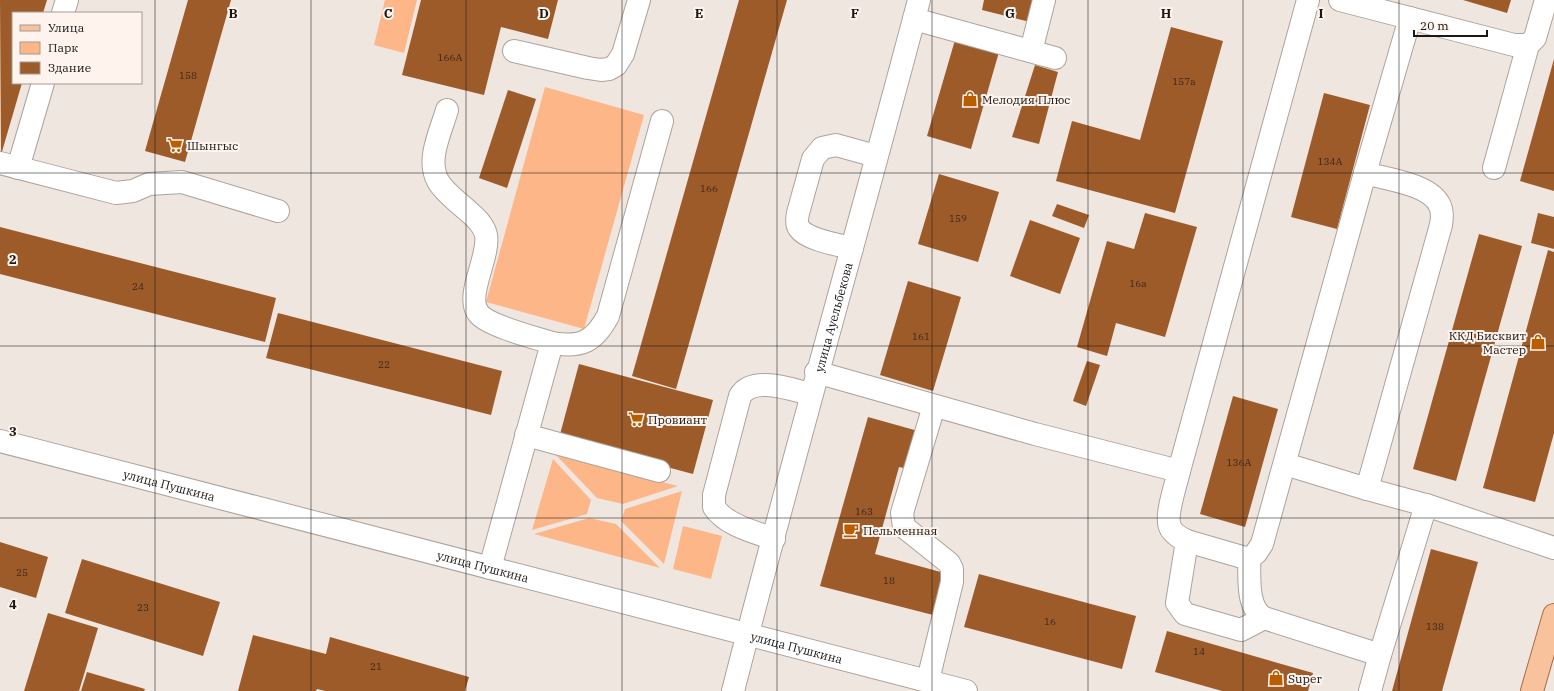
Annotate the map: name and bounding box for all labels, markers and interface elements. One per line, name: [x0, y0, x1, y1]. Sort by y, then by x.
text: B: [228, 5, 238, 22]
text: C: [384, 5, 393, 22]
text: D: [539, 5, 549, 22]
text: E: [695, 5, 703, 22]
text: F: [851, 5, 859, 22]
text: G: [1005, 5, 1015, 22]
text: H: [1161, 5, 1172, 22]
text: I: [1319, 5, 1324, 22]
legend: [12, 12, 142, 84]
scale bar: [1414, 12, 1487, 38]
text: 20 m: [1420, 18, 1449, 33]
text: Улица: [48, 20, 85, 35]
text: Парк: [48, 40, 78, 55]
house number: 166А: [438, 51, 463, 64]
text: Здание: [48, 60, 91, 75]
house number: 158: [179, 69, 197, 82]
house number: 157а: [1172, 75, 1196, 88]
shop icon: Мелодия Плюс: [961, 90, 979, 108]
place label: Мелодия Плюс: [982, 92, 1071, 107]
supermarket icon: Шынгыс: [166, 136, 184, 154]
place label: Шынгыс: [187, 138, 238, 153]
house number: 134A: [1318, 155, 1343, 168]
house number: 166: [700, 182, 718, 195]
house number: 159: [949, 212, 967, 225]
text: 2: [9, 251, 17, 268]
street label: улица Ауельбекова: [811, 260, 855, 374]
house number: 16а: [1129, 277, 1147, 290]
house number: 24: [132, 280, 144, 293]
place label: ККД Бисквит Мастер: [1449, 328, 1526, 357]
house number: 161: [912, 330, 930, 343]
shop icon: ККД Бисквит Мастер: [1529, 333, 1547, 351]
house number: 22: [378, 358, 390, 371]
supermarket icon: Провиант: [627, 410, 645, 428]
place label: Провиант: [648, 412, 707, 427]
text: 3: [9, 423, 17, 440]
house number: 136A: [1227, 456, 1252, 469]
street label: улица Пушкина: [122, 466, 217, 504]
house number: 163: [855, 505, 873, 518]
cafe icon: Пельменная: [842, 521, 860, 539]
place label: Пельменная: [863, 523, 938, 538]
street label: улица Пушкина: [436, 547, 531, 585]
house number: 25: [16, 566, 28, 579]
house number: 18: [883, 574, 895, 587]
text: 4: [9, 596, 17, 613]
house number: 23: [137, 601, 149, 614]
house number: 16: [1044, 615, 1056, 628]
house number: 138: [1426, 620, 1444, 633]
street label: улица Пушкина: [749, 628, 845, 666]
house number: 14: [1193, 645, 1205, 658]
house number: 21: [370, 660, 382, 673]
shop icon: Super: [1267, 669, 1285, 687]
place label: Super: [1288, 671, 1322, 686]

